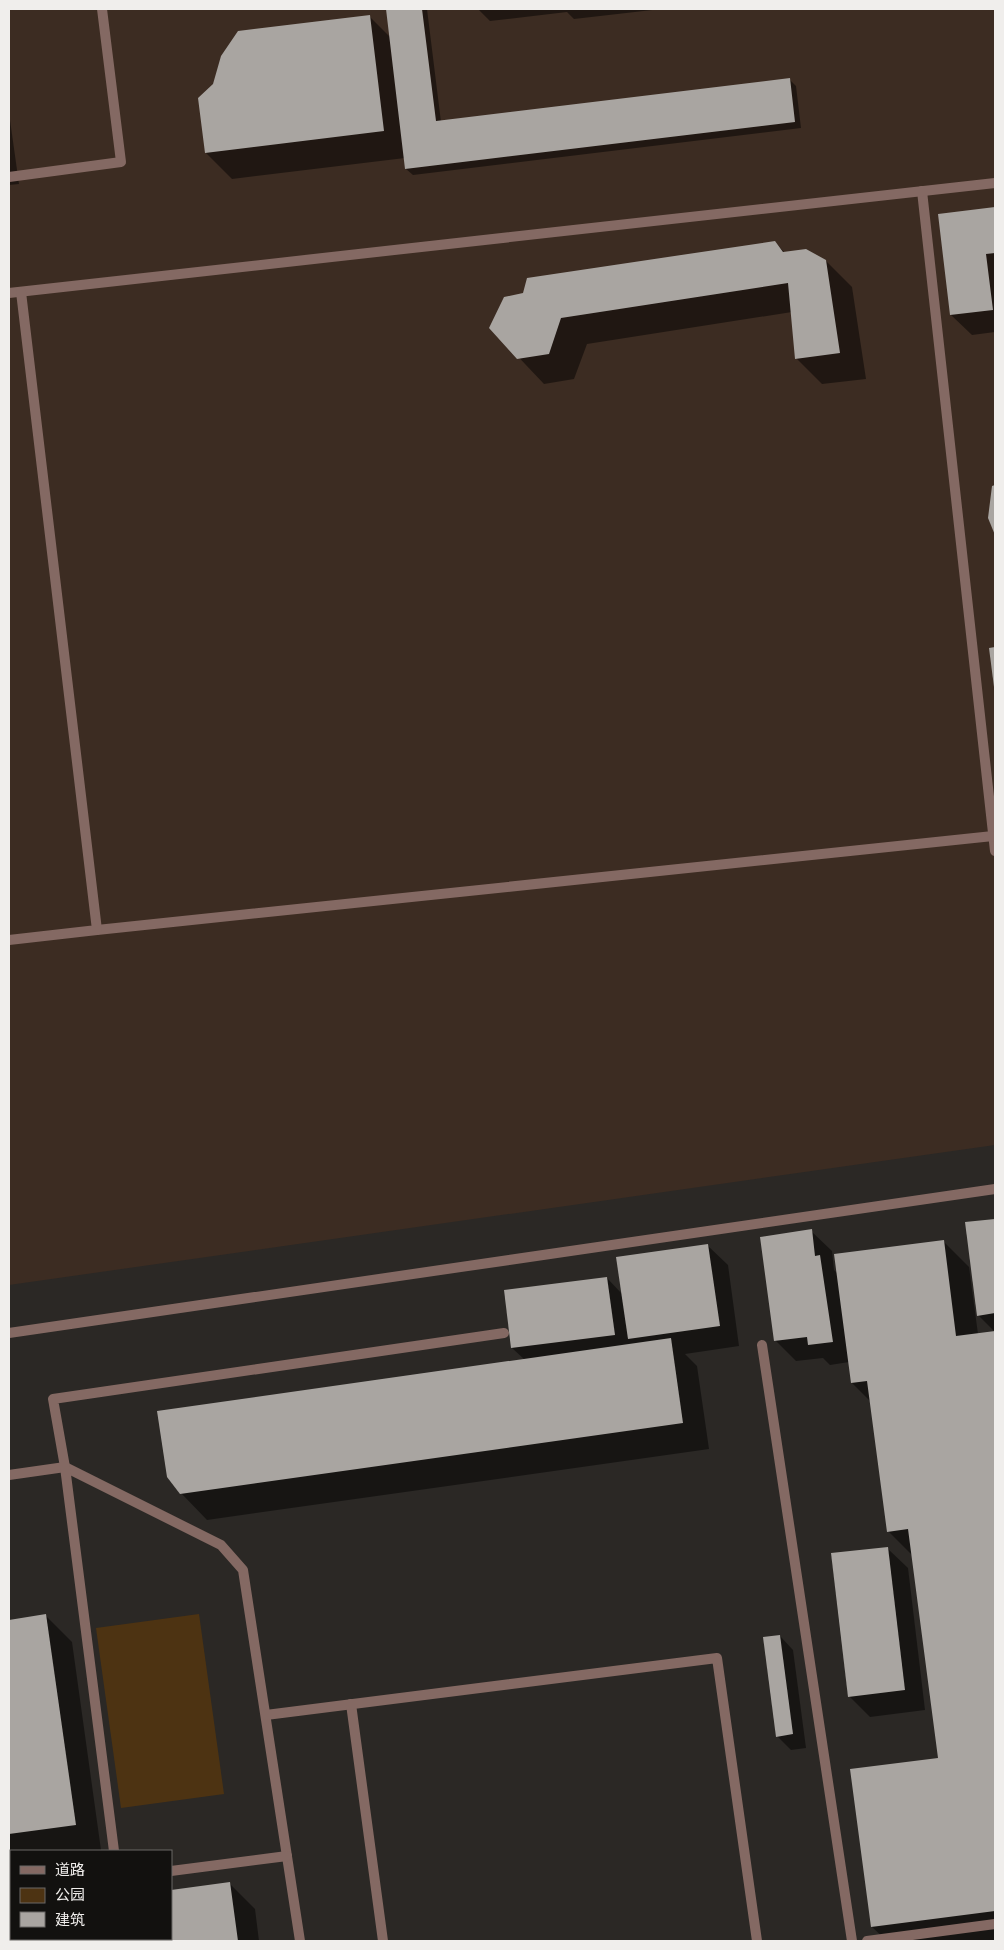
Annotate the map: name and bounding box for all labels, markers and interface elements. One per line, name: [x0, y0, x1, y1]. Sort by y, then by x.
legend: [10, 1850, 172, 1940]
text: 道路: [55, 1859, 85, 1881]
text: 公园: [55, 1884, 85, 1906]
text: 建筑: [55, 1909, 85, 1931]

